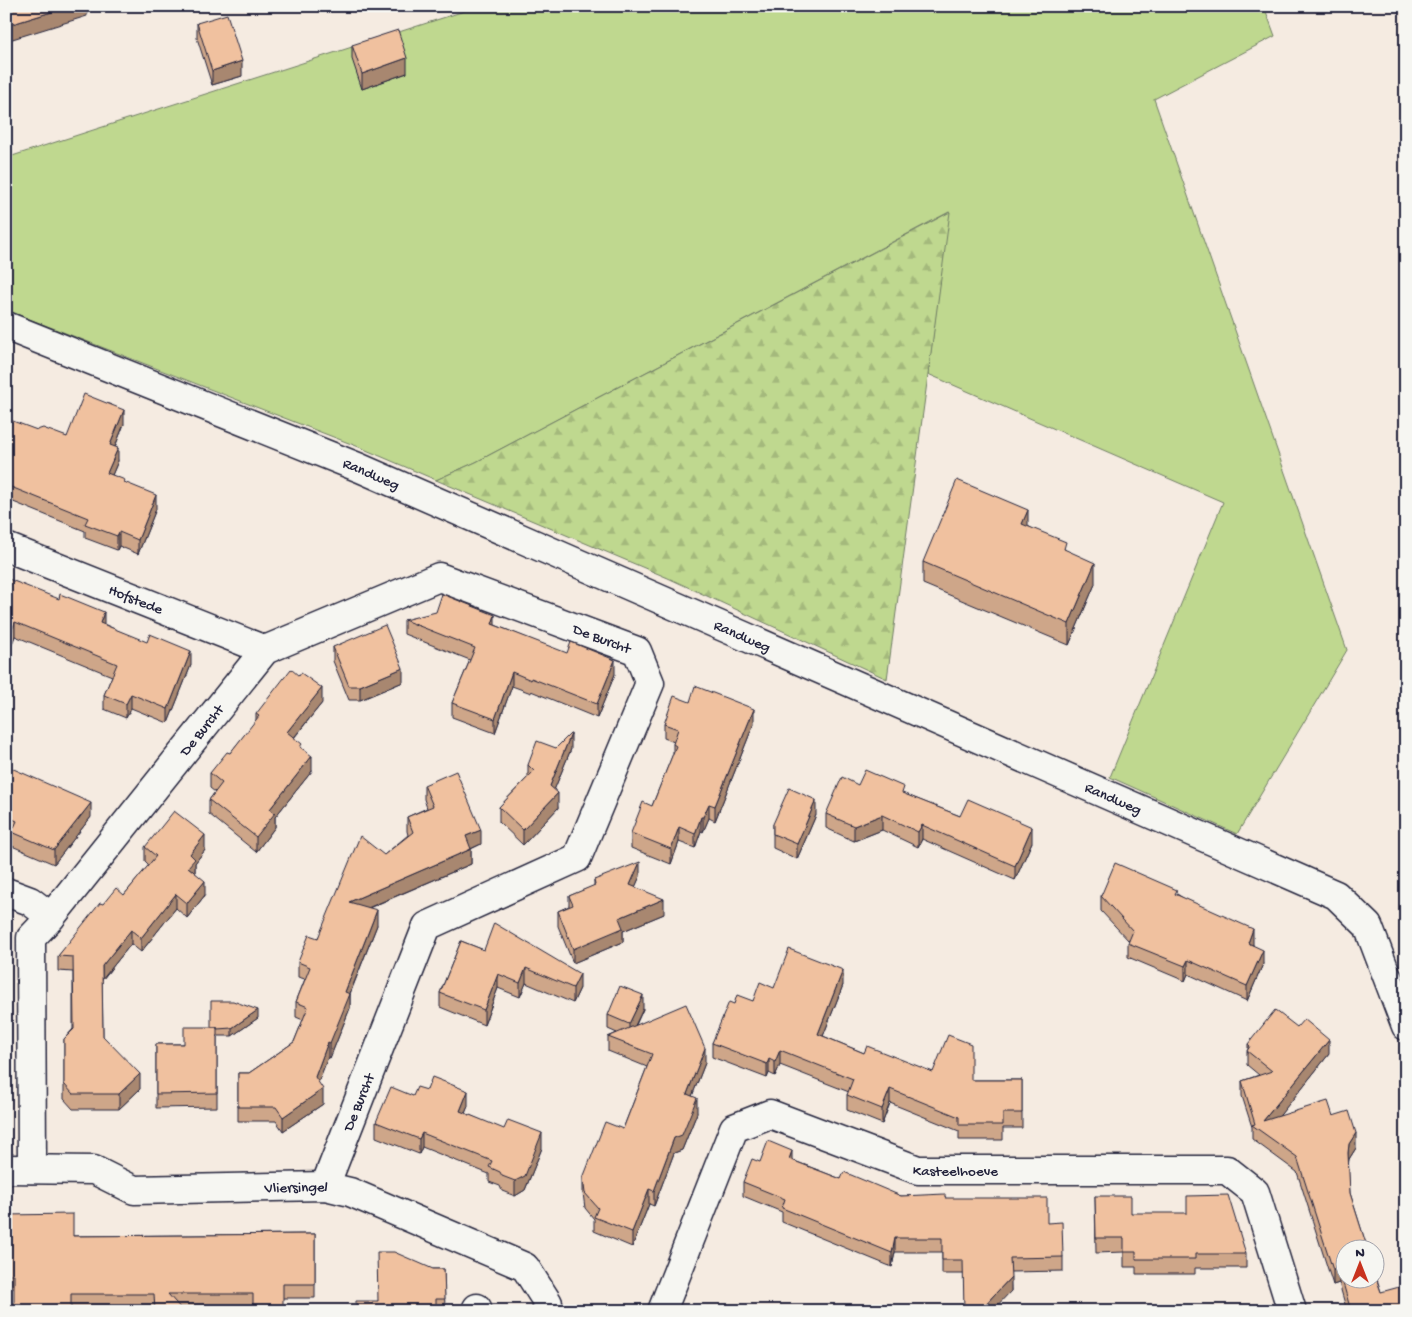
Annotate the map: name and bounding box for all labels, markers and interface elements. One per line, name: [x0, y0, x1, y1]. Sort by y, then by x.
street label: Randweg: [340, 455, 402, 495]
street label: Hofstede: [106, 582, 165, 620]
street label: Randweg: [711, 617, 773, 657]
street label: De Burcht: [569, 620, 635, 659]
street label: De Burcht: [176, 700, 230, 761]
street label: Randweg: [1082, 779, 1144, 820]
street label: De Burcht: [340, 1070, 380, 1135]
street label: Kasteelhoeve: [909, 1162, 998, 1182]
street label: Vliersingel: [263, 1179, 330, 1198]
north arrow: [1334, 1240, 1384, 1290]
text: N: [1355, 1245, 1365, 1262]

